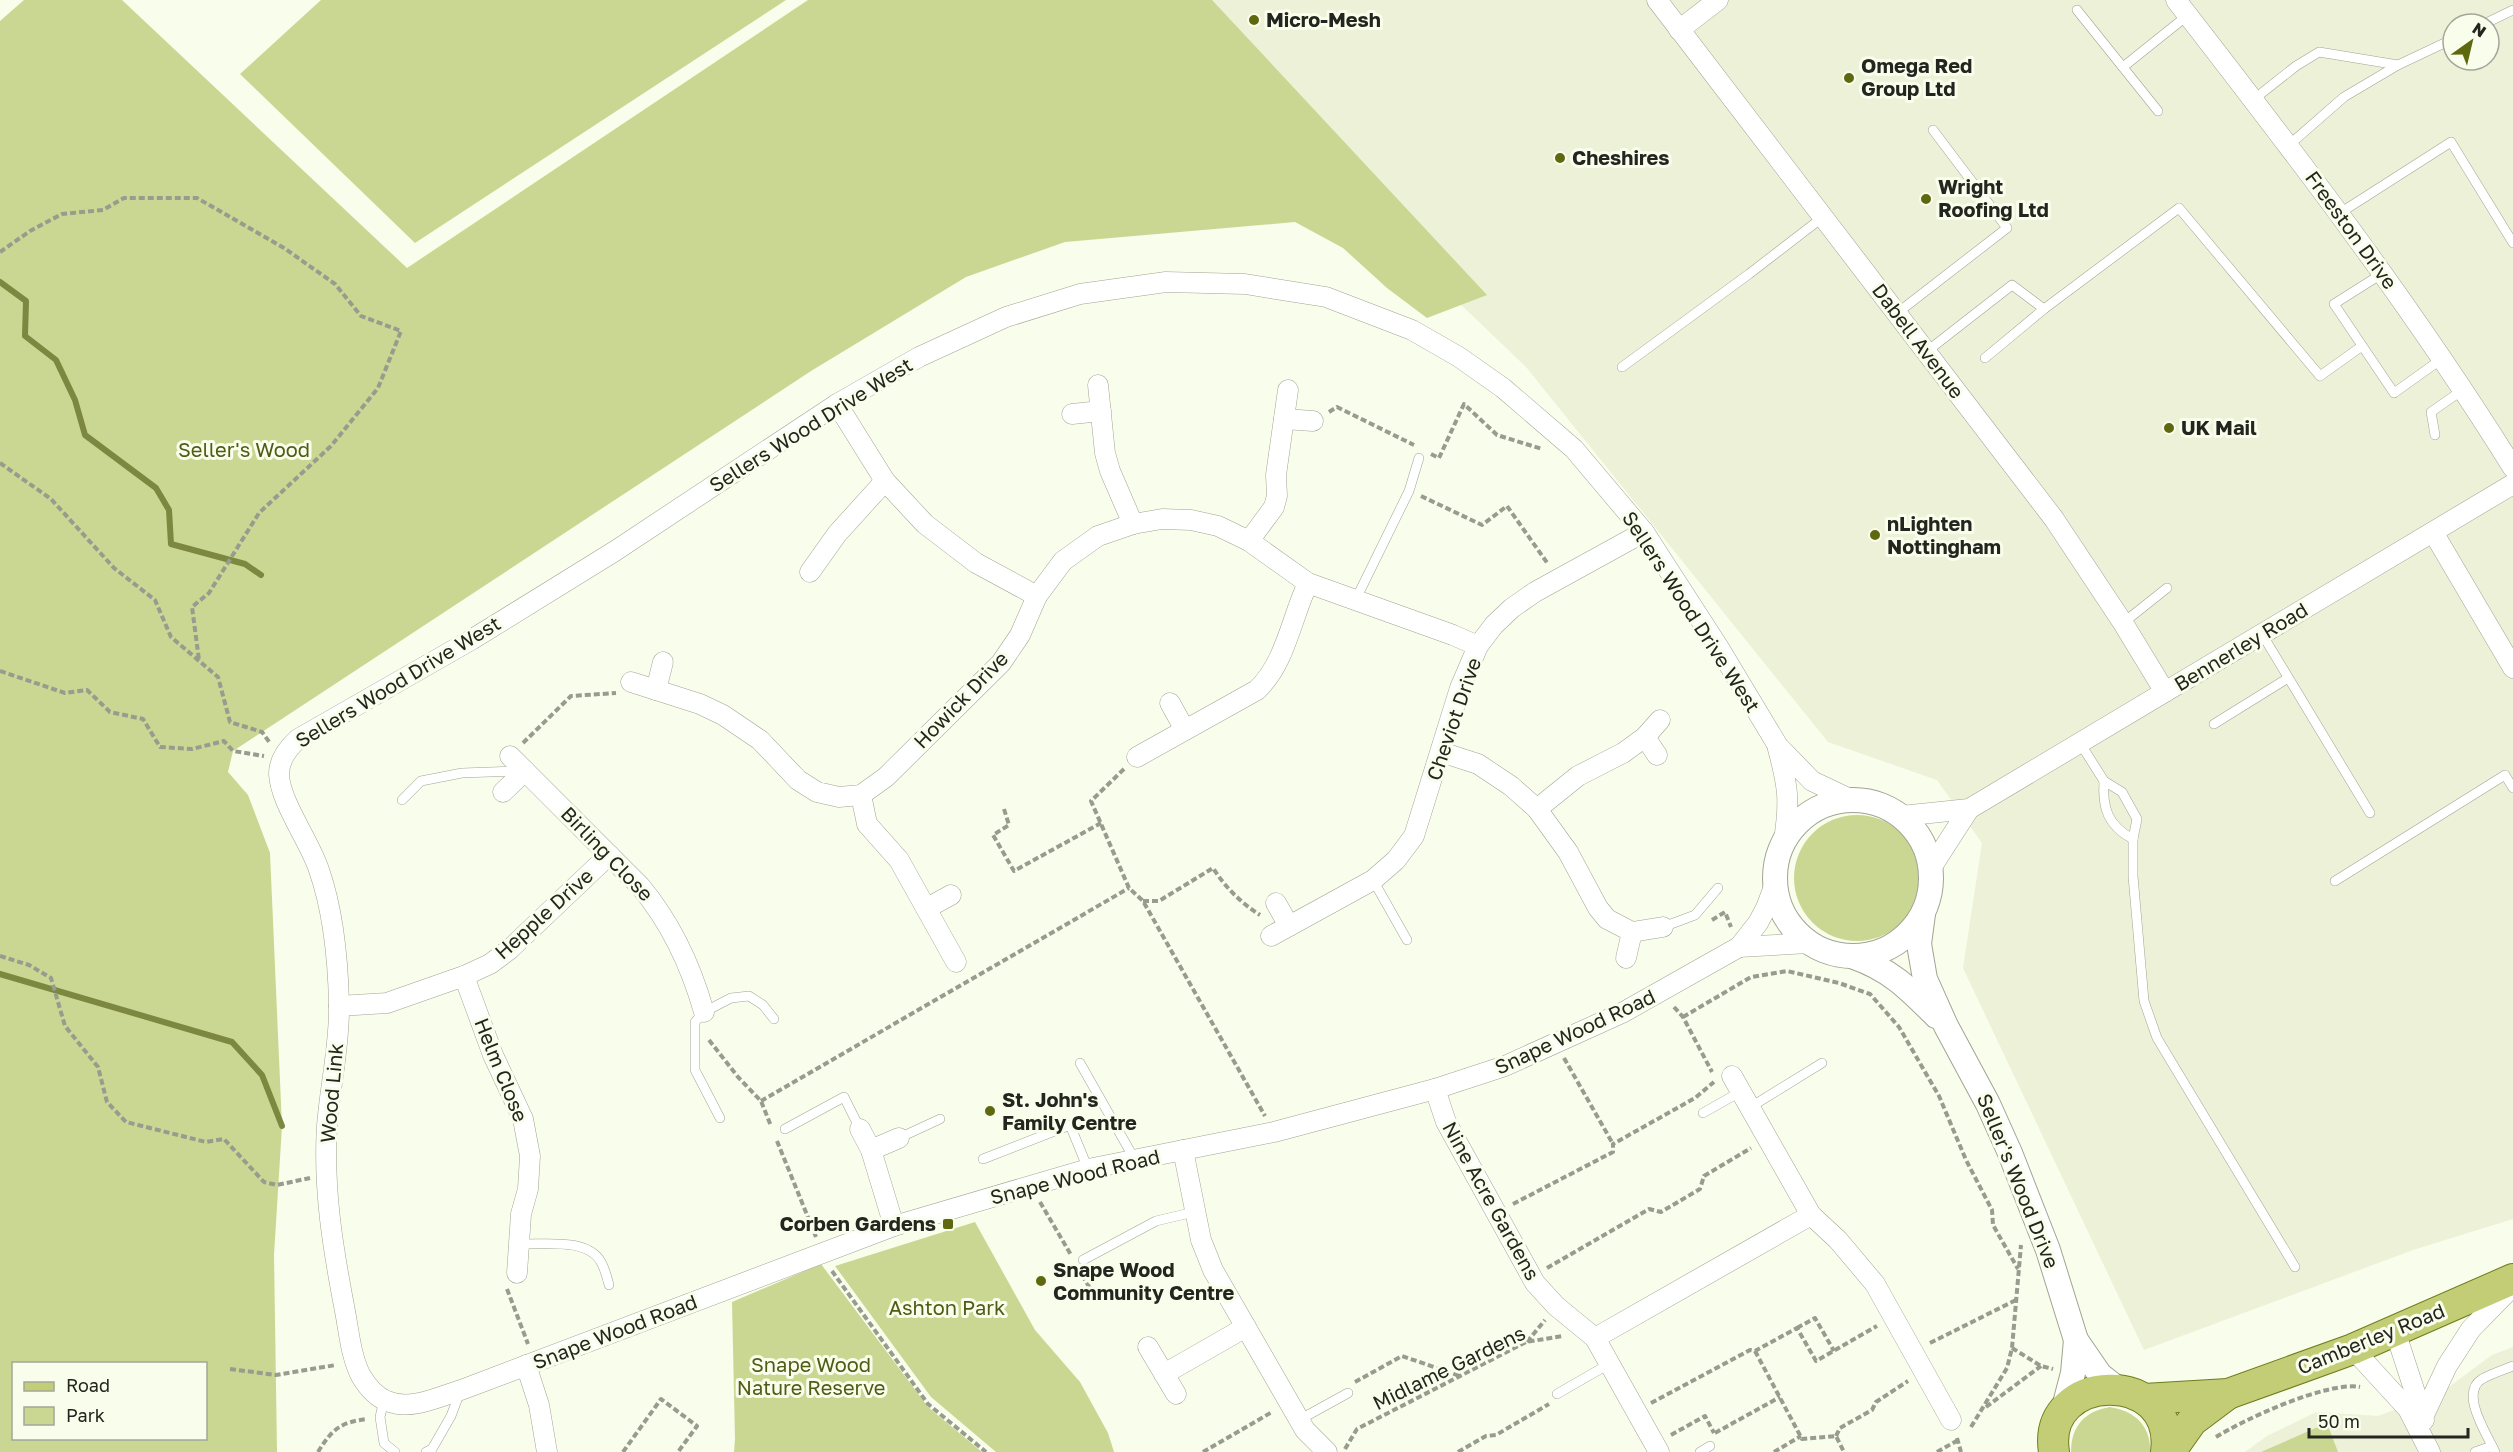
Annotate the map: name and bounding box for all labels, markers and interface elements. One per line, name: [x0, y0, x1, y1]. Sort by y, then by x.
place label: Micro-Mesh: [1266, 7, 1381, 31]
north arrow: [2441, 12, 2501, 72]
marker: Micro-Mesh: [1247, 13, 1261, 27]
text: N: [2469, 18, 2490, 41]
place label: Omega Red Group Ltd: [1861, 53, 1972, 100]
marker: Omega Red Group Ltd: [1842, 71, 1856, 85]
place label: Cheshires: [1572, 145, 1669, 169]
marker: Cheshires: [1553, 151, 1567, 165]
street label: Freeston Drive: [2301, 166, 2403, 293]
place label: Wright Roofing Ltd: [1938, 174, 2049, 221]
marker: Wright Roofing Ltd: [1919, 192, 1933, 206]
street label: Dabell Avenue: [1868, 278, 1970, 403]
street label: Sellers Wood Drive West: [705, 352, 916, 497]
place label: UK Mail: [2181, 415, 2257, 439]
marker: UK Mail: [2162, 421, 2176, 435]
park label: Seller's Wood: [178, 437, 310, 461]
street label: Sellers Wood Drive West: [1618, 506, 1766, 716]
place label: nLighten Nottingham: [1887, 511, 2001, 558]
marker: nLighten Nottingham: [1868, 528, 1882, 542]
street label: Bennerley Road: [2169, 597, 2312, 695]
street label: Sellers Wood Drive West: [291, 610, 504, 752]
street label: Howick Drive: [908, 646, 1012, 753]
street label: Cheviot Drive: [1421, 654, 1485, 783]
street label: Birling Close: [557, 801, 659, 905]
street label: Hepple Drive: [489, 863, 597, 964]
street label: Snape Wood Road: [1491, 983, 1658, 1079]
street label: Helm Close: [470, 1014, 534, 1125]
street label: Wood Link: [315, 1042, 347, 1144]
place label: St. John's Family Centre: [1002, 1087, 1137, 1134]
street label: Seller's Wood Drive: [1973, 1090, 2065, 1272]
marker: St. John's Family Centre: [983, 1104, 997, 1118]
street label: Nine Acre Gardens: [1438, 1117, 1545, 1284]
street label: Snape Wood Road: [987, 1143, 1162, 1209]
place label: Corben Gardens: [780, 1211, 936, 1235]
marker: Corben Gardens: [941, 1217, 955, 1231]
place label: Snape Wood Community Centre: [1053, 1257, 1234, 1304]
marker: Snape Wood Community Centre: [1034, 1274, 1048, 1288]
street label: Snape Wood Road: [529, 1289, 700, 1373]
park label: Ashton Park: [889, 1295, 1005, 1319]
street label: Camberley Road: [2293, 1298, 2448, 1379]
street label: Midlame Gardens: [1368, 1320, 1529, 1414]
park label: Snape Wood Nature Reserve: [737, 1352, 885, 1399]
legend: [12, 1362, 207, 1440]
text: Road: [66, 1374, 110, 1396]
scale bar: [2309, 1401, 2468, 1439]
text: Park: [66, 1404, 105, 1426]
text: 50 m: [2318, 1410, 2360, 1432]

